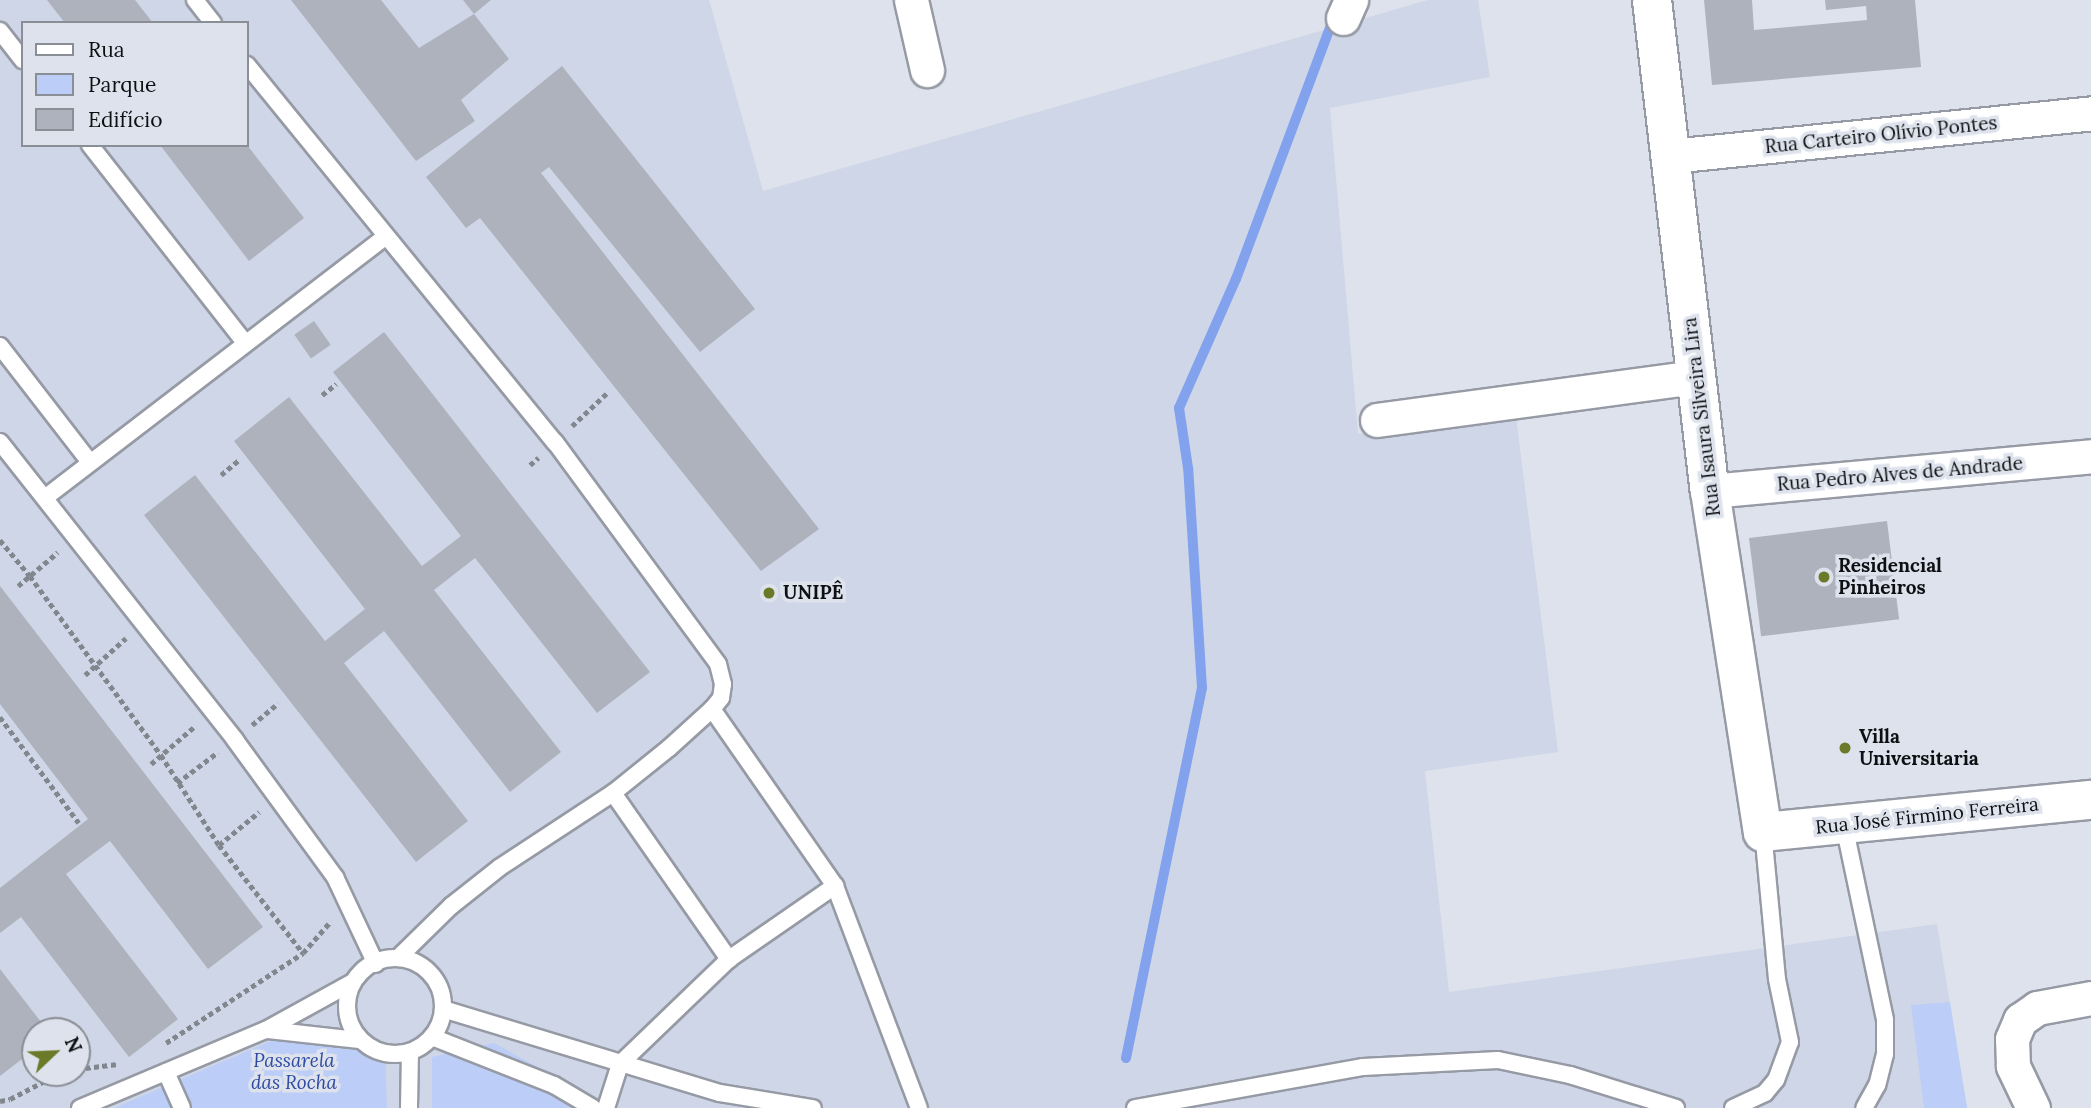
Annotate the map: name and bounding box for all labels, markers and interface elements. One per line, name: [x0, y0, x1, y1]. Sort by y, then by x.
legend: [21, 21, 248, 147]
text: Rua: [88, 36, 125, 63]
text: Parque: [88, 71, 156, 98]
text: Edifício: [88, 106, 163, 133]
street label: Rua Carteiro Olívio Pontes: [1764, 111, 1998, 159]
street label: Rua Isaura Silveira Lira: [1678, 316, 1726, 518]
street label: Rua Pedro Alves de Andrade: [1776, 452, 2024, 496]
place label: Residencial Pinheiros: [1838, 555, 1942, 599]
marker: Residencial Pinheiros: [1816, 569, 1832, 585]
place label: UNIPÊ: [783, 582, 843, 604]
marker: UNIPÊ: [761, 585, 777, 601]
place label: Villa Universitaria: [1859, 726, 1979, 770]
marker: Villa Universitaria: [1837, 740, 1853, 756]
street label: Rua José Firmino Ferreira: [1814, 793, 2040, 839]
north arrow: [21, 1017, 91, 1087]
text: N: [60, 1033, 87, 1056]
park label: Passarela das Rocha: [251, 1050, 337, 1094]

